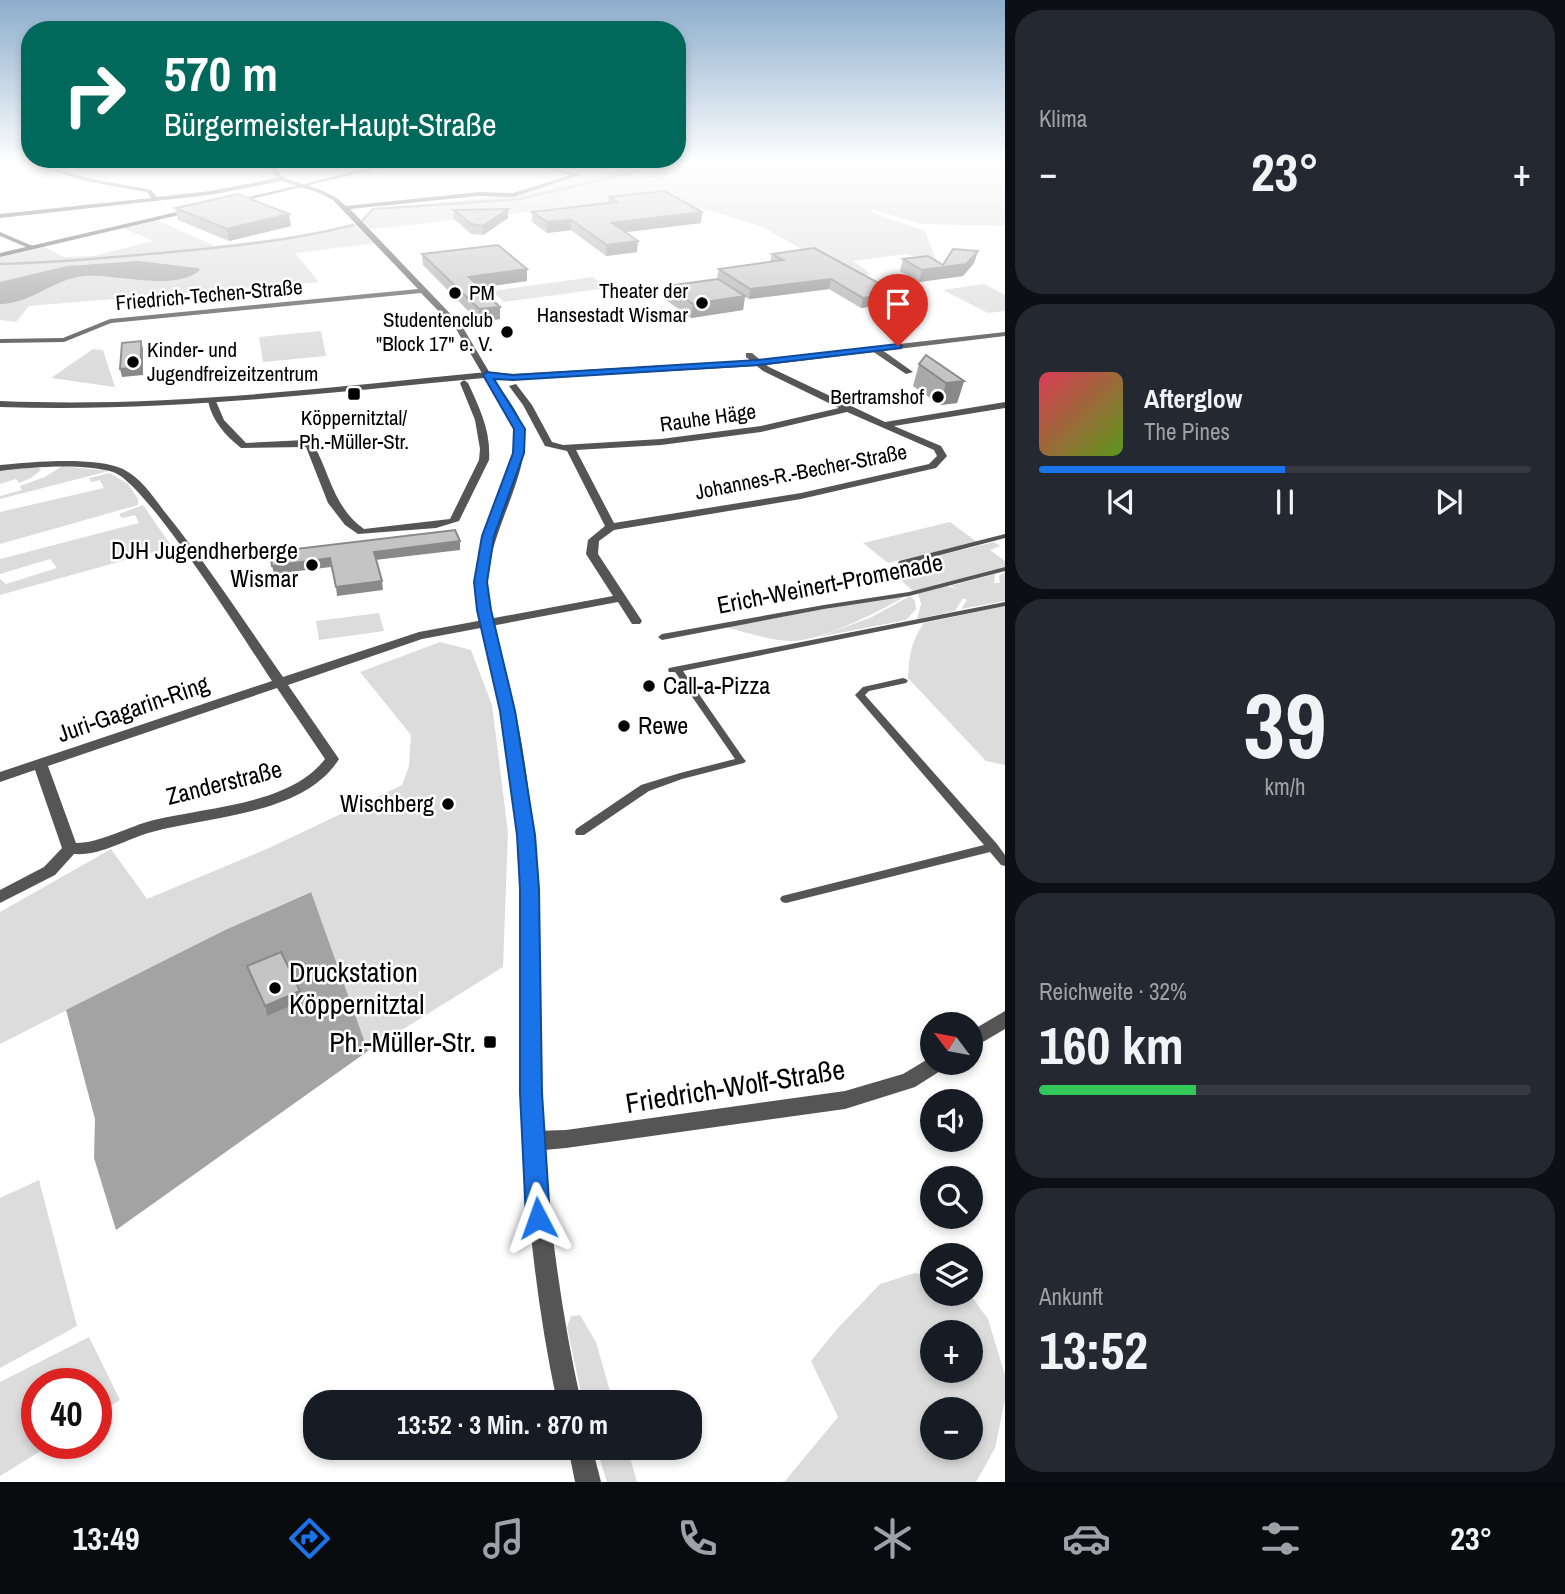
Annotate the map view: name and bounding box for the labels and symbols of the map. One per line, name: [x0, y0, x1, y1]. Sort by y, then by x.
street label: Friedrich-Techen-Straße: [114, 272, 304, 317]
pin: [868, 274, 928, 346]
place label: Theater der Hansestadt Wismar: [537, 276, 688, 329]
place label: PM: [469, 278, 495, 307]
marker: PM: [447, 285, 463, 301]
marker: Theater der Hansestadt Wismar: [694, 295, 710, 311]
place label: Studentenclub "Block 17" e. V.: [376, 305, 493, 358]
marker: Studentenclub "Block 17" e. V.: [499, 324, 515, 340]
place label: Kinder- und Jugendfreizeitzentrum: [147, 335, 318, 388]
marker: Kinder- und Jugendfreizeitzentrum: [125, 354, 141, 370]
place label: Bertramshof: [830, 382, 924, 411]
marker: Köppernitztal/ Ph.-Müller-Str.: [346, 386, 362, 402]
marker: Bertramshof: [930, 389, 946, 405]
street label: Rauhe Häge: [658, 396, 758, 439]
place label: Köppernitztal/ Ph.-Müller-Str.: [299, 403, 409, 456]
street label: Johannes-R.-Becher-Straße: [692, 437, 909, 506]
place label: DJH Jugendherberge Wismar: [111, 534, 298, 594]
street label: Erich-Weinert-Promenade: [714, 545, 945, 621]
marker: DJH Jugendherberge Wismar: [304, 557, 320, 573]
street label: Juri-Gagarin-Ring: [52, 667, 213, 749]
place label: Call-a-Pizza: [663, 669, 770, 701]
marker: Call-a-Pizza: [641, 678, 657, 694]
place label: Rewe: [638, 709, 688, 741]
marker: Rewe: [616, 718, 632, 734]
street label: Zanderstraße: [163, 752, 285, 812]
place label: Wischberg: [340, 787, 434, 819]
marker: Wischberg: [440, 796, 456, 812]
place label: Druckstation Köppernitztal: [289, 953, 424, 1023]
marker: Druckstation Köppernitztal: [267, 980, 283, 996]
north arrow: [920, 1012, 984, 1074]
place label: Ph.-Müller-Str.: [329, 1023, 476, 1061]
marker: Ph.-Müller-Str.: [482, 1034, 498, 1050]
street label: Friedrich-Wolf-Straße: [623, 1050, 847, 1122]
position arrow: [501, 1181, 575, 1255]
speed limit sign: 40: [21, 1368, 112, 1459]

